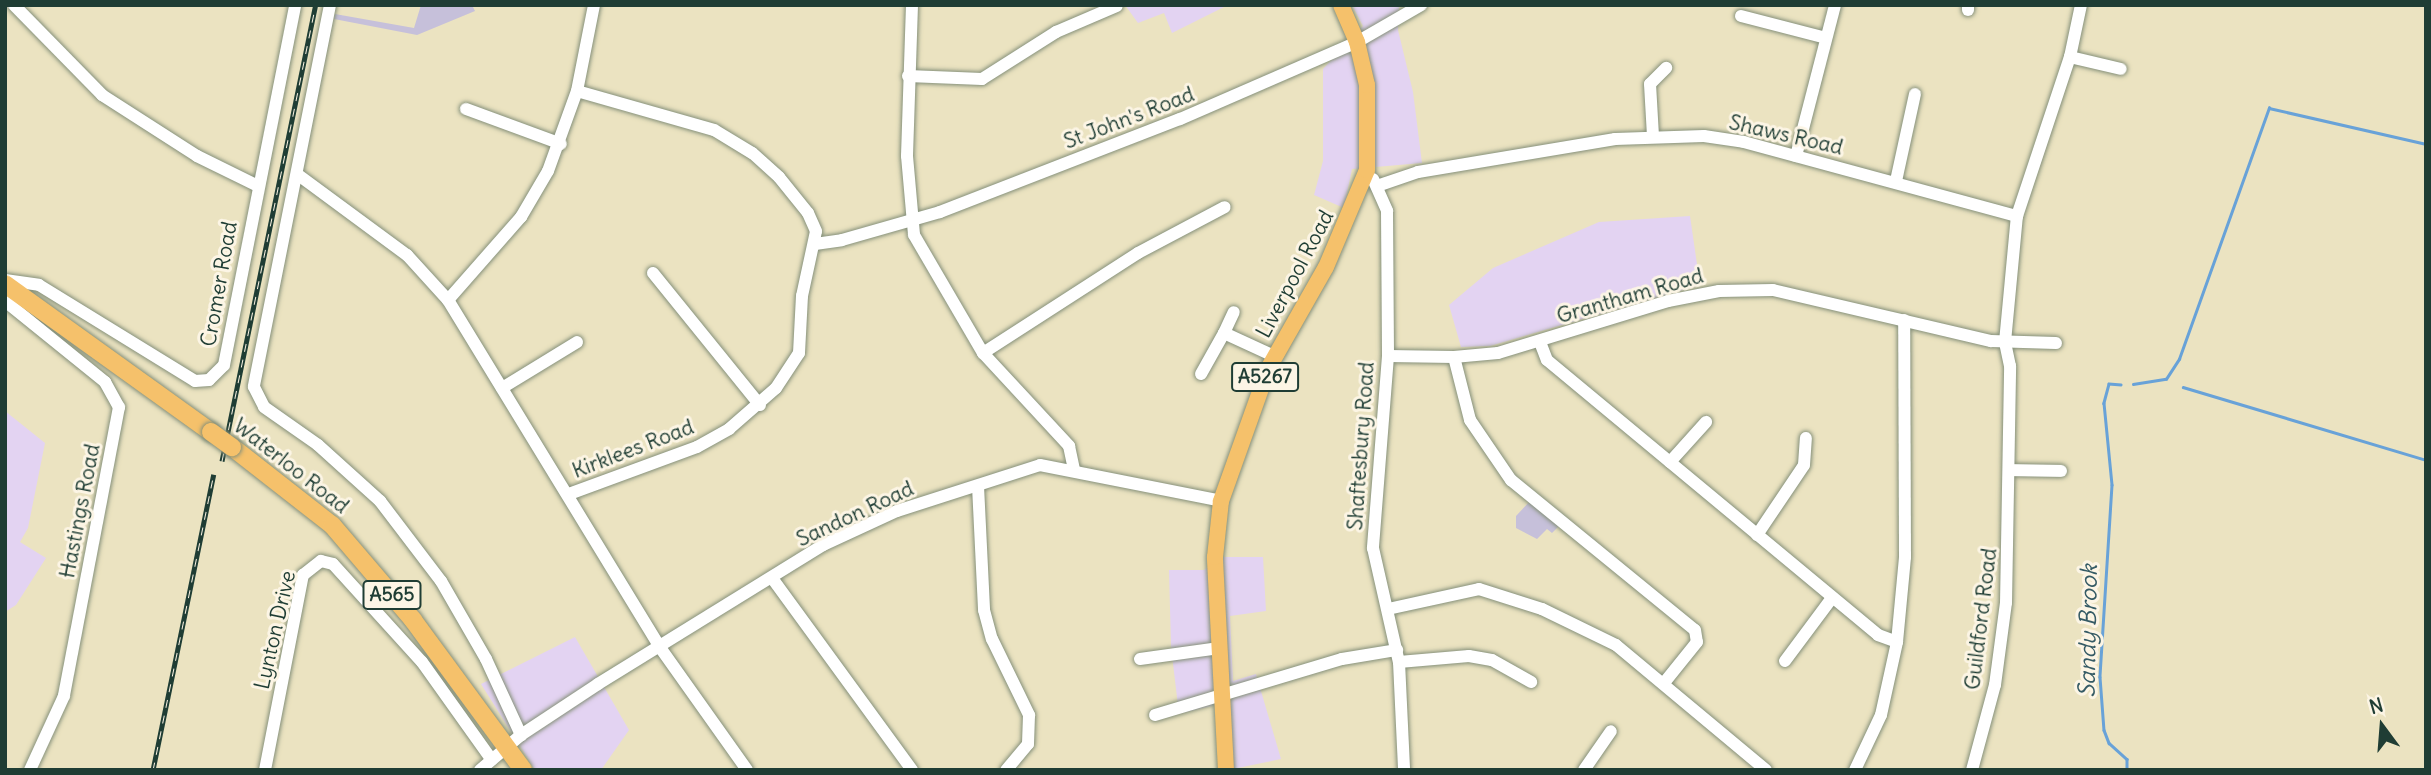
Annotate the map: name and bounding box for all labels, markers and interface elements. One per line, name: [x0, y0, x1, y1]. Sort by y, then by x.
street label: St John's Road: [1060, 82, 1198, 154]
street label: Shaws Road: [1727, 110, 1845, 160]
street label: Liverpool Road: [1251, 206, 1339, 342]
street label: Cromer Road: [196, 220, 242, 348]
street label: Grantham Road: [1554, 263, 1706, 329]
street label: Shaftesbury Road: [1343, 361, 1379, 531]
road number: A5267: [1230, 362, 1300, 392]
street label: Waterloo Road: [228, 413, 354, 519]
street label: Kirklees Road: [569, 414, 697, 484]
street label: Hastings Road: [55, 442, 105, 580]
street label: Sandon Road: [792, 476, 918, 552]
street label: Guildford Road: [1960, 547, 2002, 691]
water label: Sandy Brook: [2073, 564, 2103, 698]
street label: Lynton Drive: [249, 568, 301, 692]
road number: A565: [362, 580, 422, 610]
north arrow: [2347, 691, 2417, 761]
text: N: [2367, 692, 2386, 719]

